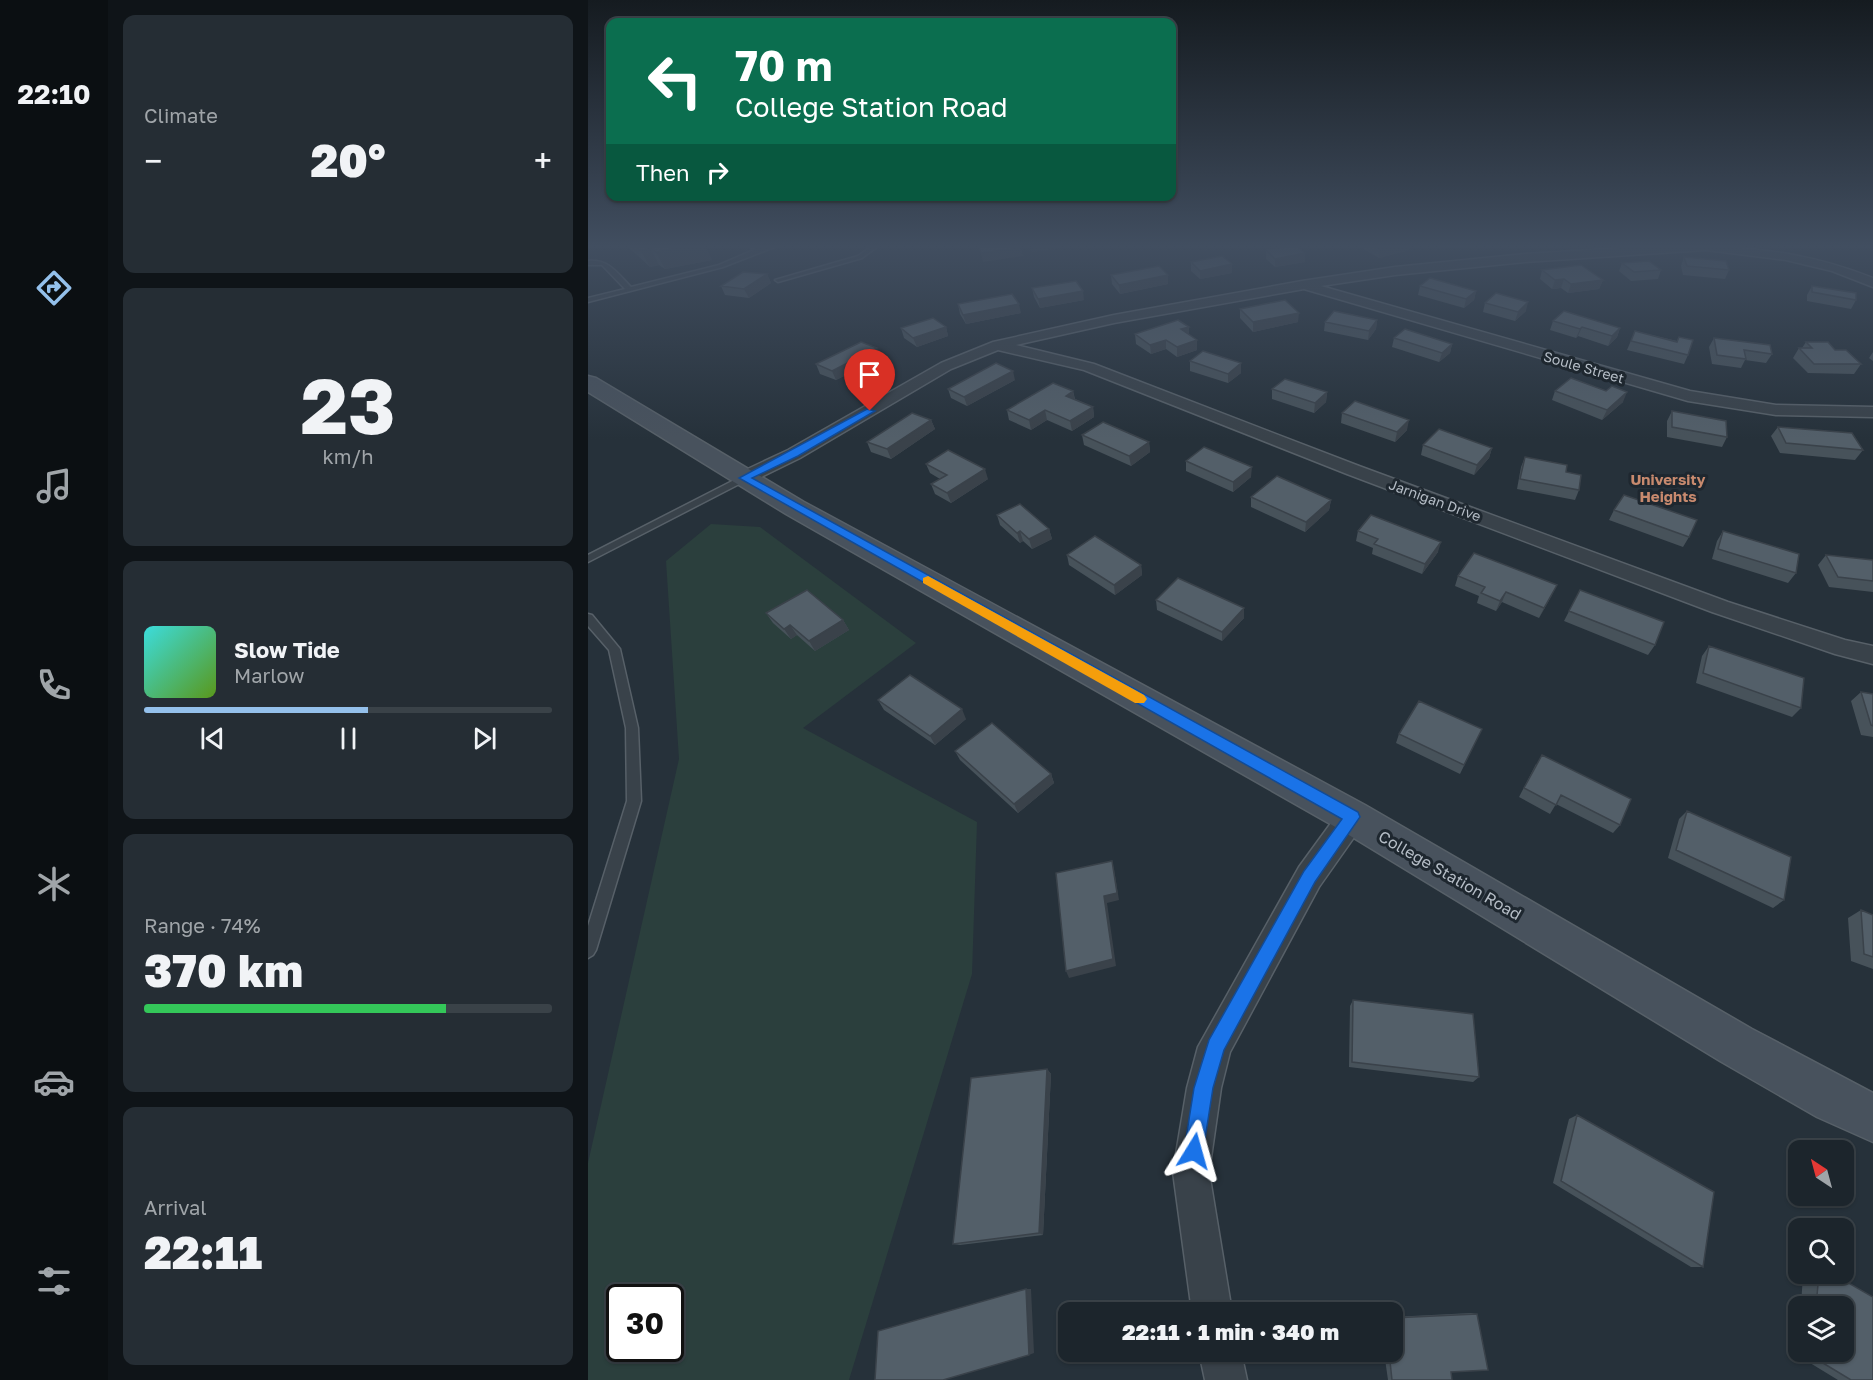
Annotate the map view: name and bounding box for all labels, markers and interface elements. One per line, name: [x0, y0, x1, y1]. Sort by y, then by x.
text: 70 m: [735, 40, 832, 90]
icon: left: [636, 42, 714, 120]
text: 22:10: [17, 78, 91, 110]
text: College Station Road: [735, 91, 1008, 123]
text: Climate: [144, 103, 218, 127]
text: 20°: [310, 133, 386, 187]
text: −: [144, 141, 162, 180]
text: +: [534, 141, 552, 180]
icon: right: [701, 156, 734, 189]
text: Then: [636, 159, 689, 186]
icon: directions: [33, 267, 75, 309]
street label: Soule Street: [1542, 347, 1626, 387]
pin: [844, 349, 895, 411]
text: 23: [300, 358, 396, 451]
icon: arrive: [853, 358, 886, 391]
text: km/h: [323, 444, 373, 468]
icon: music: [33, 465, 75, 507]
district label: University Heights: [1630, 470, 1706, 505]
street label: Jarnigan Drive: [1387, 475, 1483, 525]
text: Slow Tide: [234, 636, 340, 663]
text: Marlow: [234, 663, 305, 687]
icon: phone: [33, 664, 75, 706]
icon: previous: [196, 722, 229, 755]
icon: pause: [332, 722, 365, 755]
icon: next: [468, 722, 501, 755]
street label: College Station Road: [1375, 826, 1525, 924]
icon: climate: [33, 863, 75, 905]
text: Range · 74%: [144, 913, 261, 937]
text: 370 km: [144, 943, 303, 997]
icon: car: [33, 1061, 75, 1103]
position arrow: [1162, 1119, 1226, 1183]
north arrow: [1788, 1140, 1854, 1206]
map controls: [1788, 1140, 1854, 1362]
text: Arrival: [144, 1195, 207, 1219]
button: search: [1788, 1218, 1854, 1284]
text: 22:11: [144, 1225, 262, 1279]
icon: filters: [33, 1260, 75, 1302]
speed limit sign: 30: [606, 1284, 684, 1362]
button: layers: [1788, 1296, 1854, 1362]
text: 22:11 · 1 min · 340 m: [1122, 1318, 1339, 1345]

